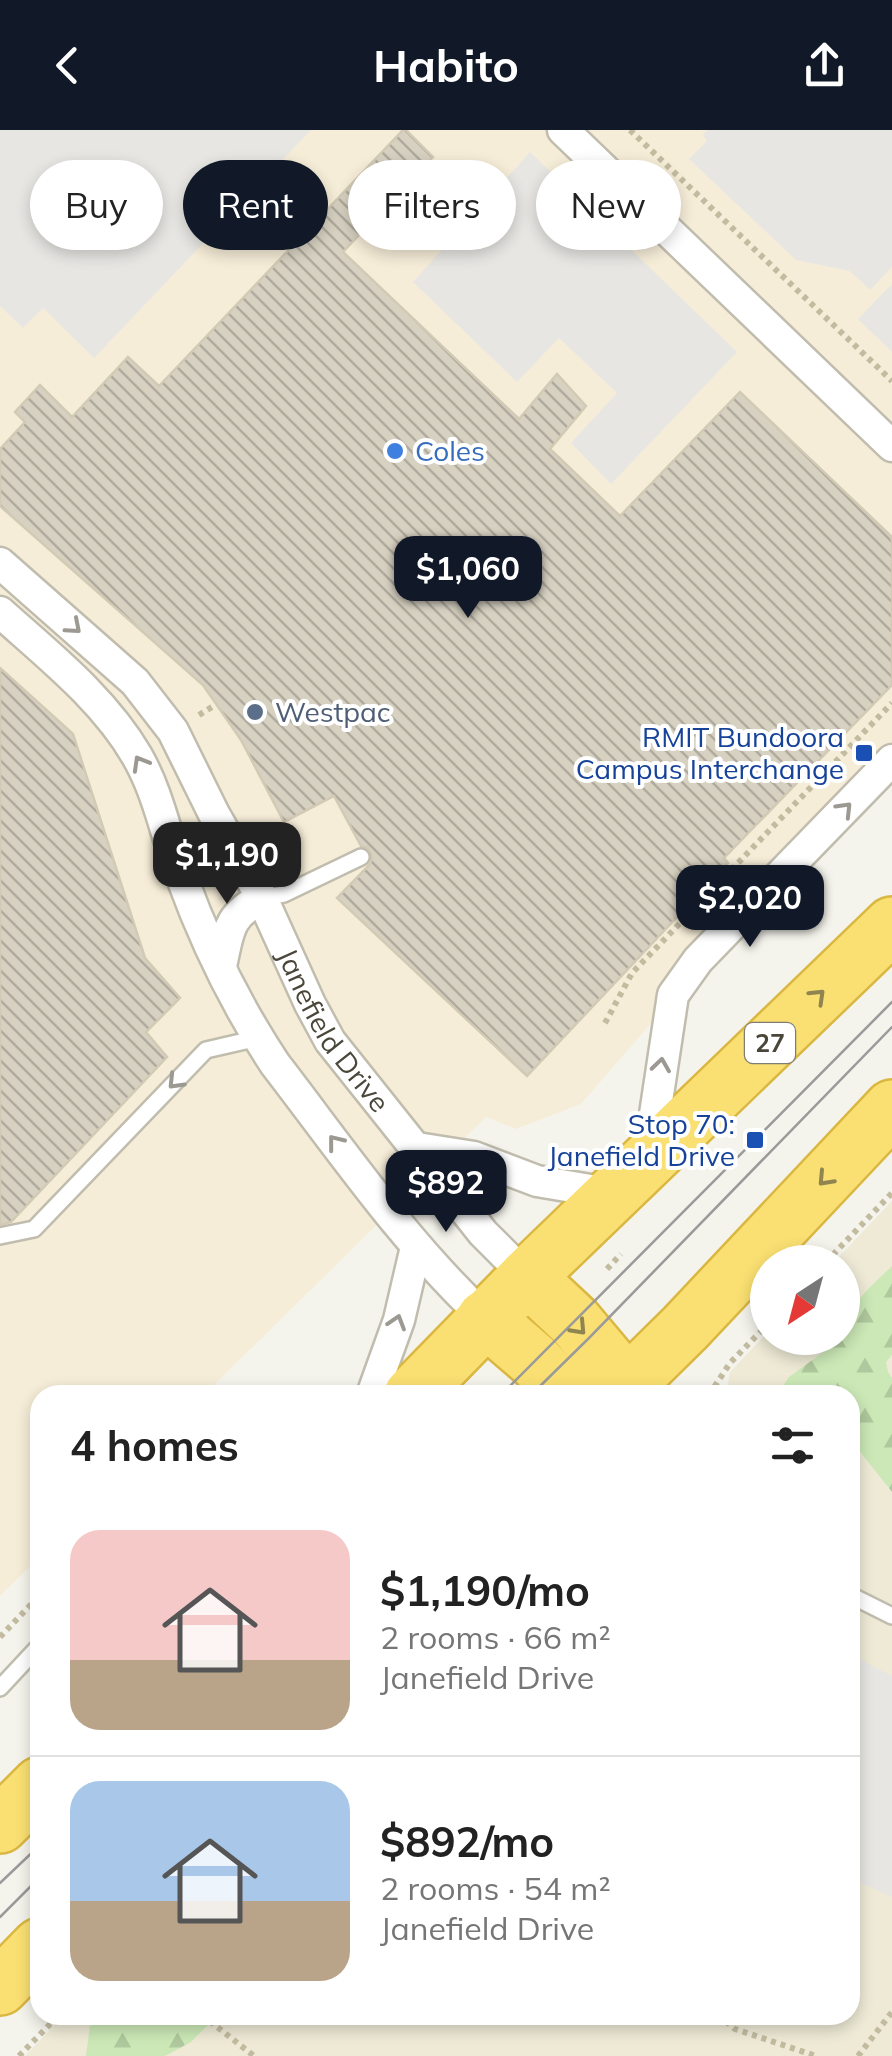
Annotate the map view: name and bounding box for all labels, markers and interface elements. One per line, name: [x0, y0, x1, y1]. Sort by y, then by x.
text: Habito: [373, 37, 519, 93]
icon: back: [40, 38, 95, 93]
icon: share: [797, 38, 852, 93]
chip: Buy: [30, 160, 163, 250]
chip: Rent: [183, 160, 328, 250]
chip: Filters: [348, 160, 516, 250]
chip: New: [536, 160, 681, 250]
place label: Coles: [415, 433, 485, 468]
marker: Coles: [384, 440, 406, 462]
pin: $1,060: [387, 536, 549, 621]
text: $1,060: [416, 548, 520, 588]
one-way arrow: [62, 616, 80, 634]
place label: Westpac: [275, 694, 391, 729]
marker: Westpac: [244, 701, 266, 723]
place label: RMIT Bundoora Campus Interchange: [576, 719, 844, 786]
marker: RMIT Bundoora Campus Interchange: [853, 742, 875, 764]
one-way arrow: [133, 756, 153, 774]
one-way arrow: [833, 802, 851, 820]
pin: $1,190: [146, 822, 308, 907]
text: $1,190: [175, 834, 279, 874]
pin: $2,020: [669, 865, 831, 950]
text: $2,020: [698, 877, 802, 917]
street label: Janefield Drive: [270, 942, 398, 1119]
one-way arrow: [807, 990, 825, 1008]
road number: 27: [745, 1023, 795, 1063]
one-way arrow: [650, 1057, 671, 1074]
one-way arrow: [169, 1070, 187, 1088]
place label: Stop 70: Janefield Drive: [548, 1106, 735, 1173]
marker: Stop 70: Janefield Drive: [744, 1129, 766, 1151]
one-way arrow: [330, 1135, 347, 1153]
pin: $892: [387, 1150, 505, 1235]
text: $892: [408, 1162, 484, 1202]
one-way arrow: [819, 1167, 837, 1185]
north arrow: [750, 1245, 860, 1355]
map controls: [750, 1245, 860, 1355]
one-way arrow: [385, 1314, 406, 1331]
one-way arrow: [568, 1316, 586, 1335]
icon: filters: [765, 1418, 820, 1473]
text: 4 homes: [70, 1419, 239, 1472]
text: $1,190/mo: [380, 1564, 590, 1617]
icon: home: [150, 1570, 270, 1690]
text: 2 rooms · 66 m²: [380, 1617, 611, 1657]
text: Janefield Drive: [380, 1657, 594, 1697]
text: $892/mo: [380, 1815, 554, 1868]
icon: home: [150, 1821, 270, 1941]
text: 2 rooms · 54 m²: [380, 1868, 611, 1908]
text: Janefield Drive: [380, 1908, 594, 1948]

